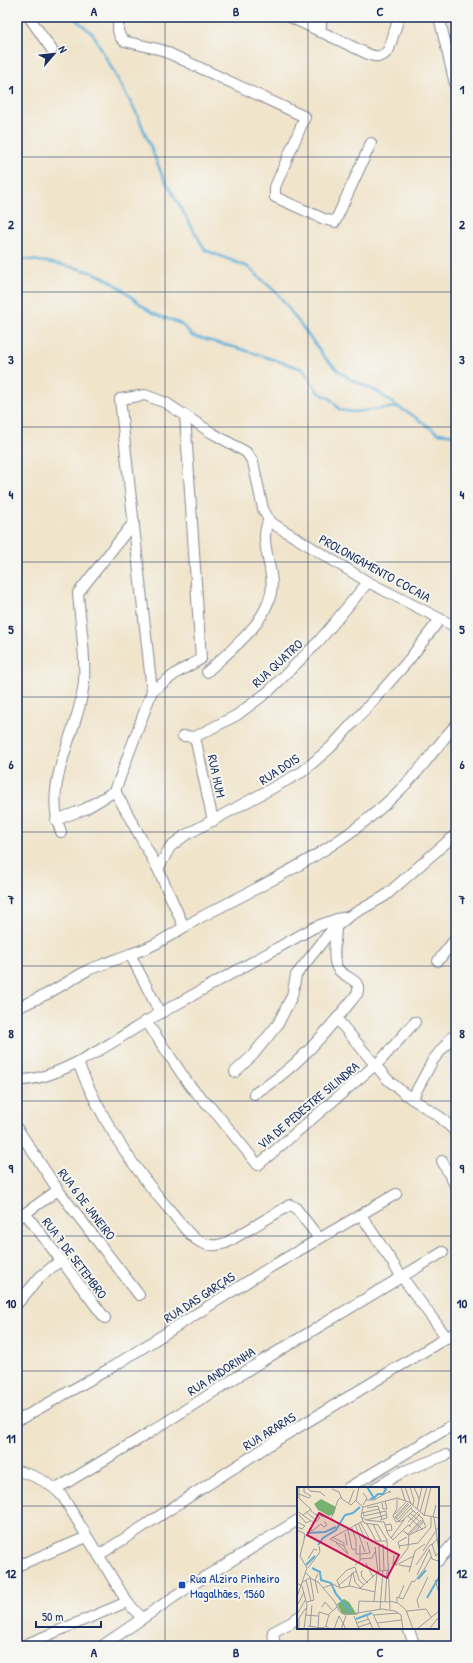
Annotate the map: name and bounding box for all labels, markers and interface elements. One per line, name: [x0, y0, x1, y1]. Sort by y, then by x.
text: A: [91, 2, 98, 20]
text: B: [233, 2, 240, 20]
text: C: [376, 2, 384, 20]
north arrow: [34, 34, 74, 74]
text: N: [55, 43, 70, 55]
text: 1: [9, 80, 14, 98]
text: 1: [460, 80, 465, 98]
text: 2: [8, 215, 15, 233]
text: 2: [459, 215, 466, 233]
text: 3: [8, 350, 14, 368]
text: 3: [459, 350, 465, 368]
text: 4: [9, 485, 14, 503]
text: 4: [460, 485, 465, 503]
street label: PROLONGAMENTO COCAIA: [316, 530, 435, 606]
text: 5: [8, 620, 14, 638]
text: 5: [459, 620, 465, 638]
street label: RUA QUATRO: [248, 635, 306, 691]
street label: RUA DOIS: [255, 749, 303, 789]
street label: RUA HUM: [204, 753, 230, 799]
text: 6: [8, 755, 14, 773]
text: 6: [459, 755, 465, 773]
text: 7: [7, 890, 15, 908]
text: 7: [458, 890, 466, 908]
text: 8: [8, 1024, 14, 1042]
text: 8: [459, 1024, 465, 1042]
street label: VIA DE PEDESTRE SILINDRA: [253, 1057, 363, 1153]
text: 9: [9, 1159, 14, 1177]
text: 9: [460, 1159, 465, 1177]
street label: RUA 6 DE JANEIRO: [54, 1164, 120, 1244]
street label: RUA 7 DE SETEMBRO: [38, 1214, 112, 1302]
street label: RUA DAS GARÇAS: [160, 1267, 238, 1327]
text: 10: [6, 1294, 16, 1312]
text: 10: [457, 1294, 467, 1312]
street label: RUA ANDORINHA: [184, 1342, 259, 1400]
street label: RUA ARARAS: [239, 1408, 299, 1454]
text: 11: [6, 1429, 16, 1447]
text: 11: [457, 1429, 467, 1447]
inset map: [297, 1487, 439, 1629]
text: 12: [6, 1564, 17, 1582]
text: 12: [457, 1564, 468, 1582]
place label: Rua Alziro Pinheiro Magalhães, 1560: [190, 1569, 280, 1602]
marker: Rua Alziro Pinheiro Magalhães, 1560: [177, 1580, 187, 1590]
scale bar: [36, 1603, 101, 1629]
text: 50 m: [42, 1608, 63, 1625]
text: A: [91, 1643, 98, 1661]
text: B: [233, 1643, 240, 1661]
text: C: [376, 1643, 384, 1661]

